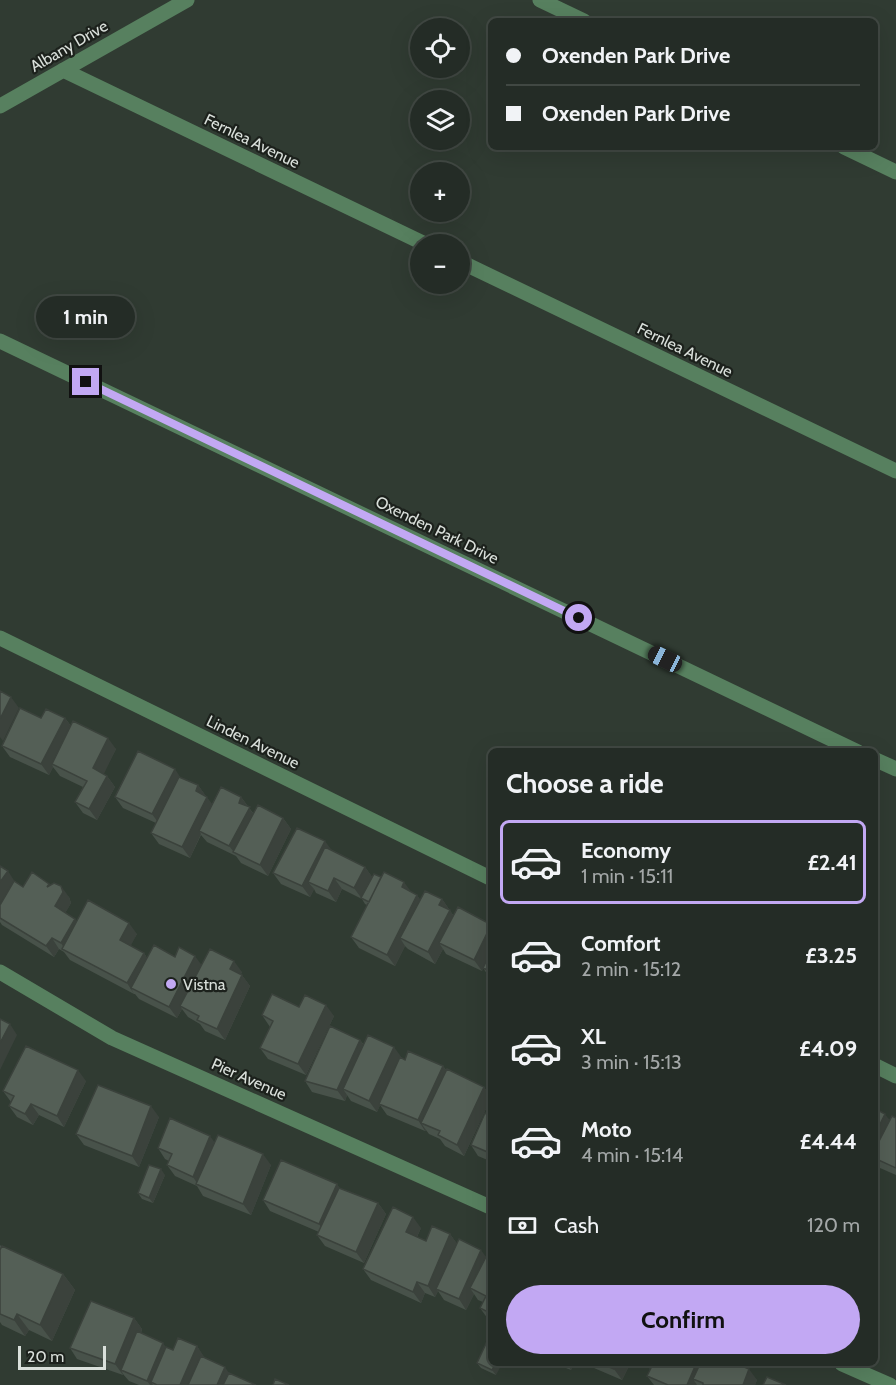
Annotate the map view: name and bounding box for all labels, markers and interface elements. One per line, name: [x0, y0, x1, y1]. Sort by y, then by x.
street label: Albany Drive: [27, 16, 111, 76]
map controls: [410, 18, 470, 294]
button: locate: [410, 18, 470, 78]
text: Oxenden Park Drive: [542, 42, 730, 69]
button: layers: [410, 90, 470, 150]
text: Oxenden Park Drive: [542, 100, 730, 127]
street label: Fernlea Avenue: [201, 110, 303, 172]
button: +: [410, 162, 470, 222]
button: −: [410, 234, 470, 294]
callout: 1 min: [36, 295, 136, 337]
text: 1 min: [63, 305, 108, 329]
street label: Fernlea Avenue: [634, 319, 736, 381]
route end: [72, 368, 99, 395]
street label: Oxenden Park Drive: [372, 492, 502, 568]
route start: [565, 604, 592, 631]
car: [645, 643, 685, 675]
street label: Linden Avenue: [204, 711, 302, 773]
text: Choose a ride: [506, 767, 664, 800]
icon: car: [509, 835, 563, 889]
text: Economy: [581, 837, 671, 864]
text: £2.41: [807, 849, 857, 876]
text: 1 min · 15:11: [581, 864, 673, 888]
icon: car: [509, 928, 563, 982]
text: Comfort: [581, 930, 660, 957]
text: £3.25: [805, 942, 857, 969]
text: 2 min · 15:12: [581, 957, 681, 981]
place label: Vistna: [183, 975, 226, 994]
marker: Vistna: [164, 977, 178, 991]
icon: car: [509, 1021, 563, 1075]
text: XL: [581, 1023, 606, 1050]
text: £4.09: [799, 1035, 857, 1062]
text: 3 min · 15:13: [581, 1050, 682, 1074]
street label: Pier Avenue: [209, 1054, 289, 1104]
icon: car: [509, 1114, 563, 1168]
text: Moto: [581, 1116, 632, 1143]
text: £4.44: [800, 1128, 857, 1155]
text: 4 min · 15:14: [581, 1143, 683, 1167]
icon: cash: [506, 1209, 539, 1242]
text: Cash: [554, 1212, 599, 1239]
text: 120 m: [807, 1213, 860, 1237]
button: Confirm: [506, 1285, 860, 1354]
scale bar: [18, 1343, 106, 1370]
text: 20 m: [27, 1347, 64, 1366]

